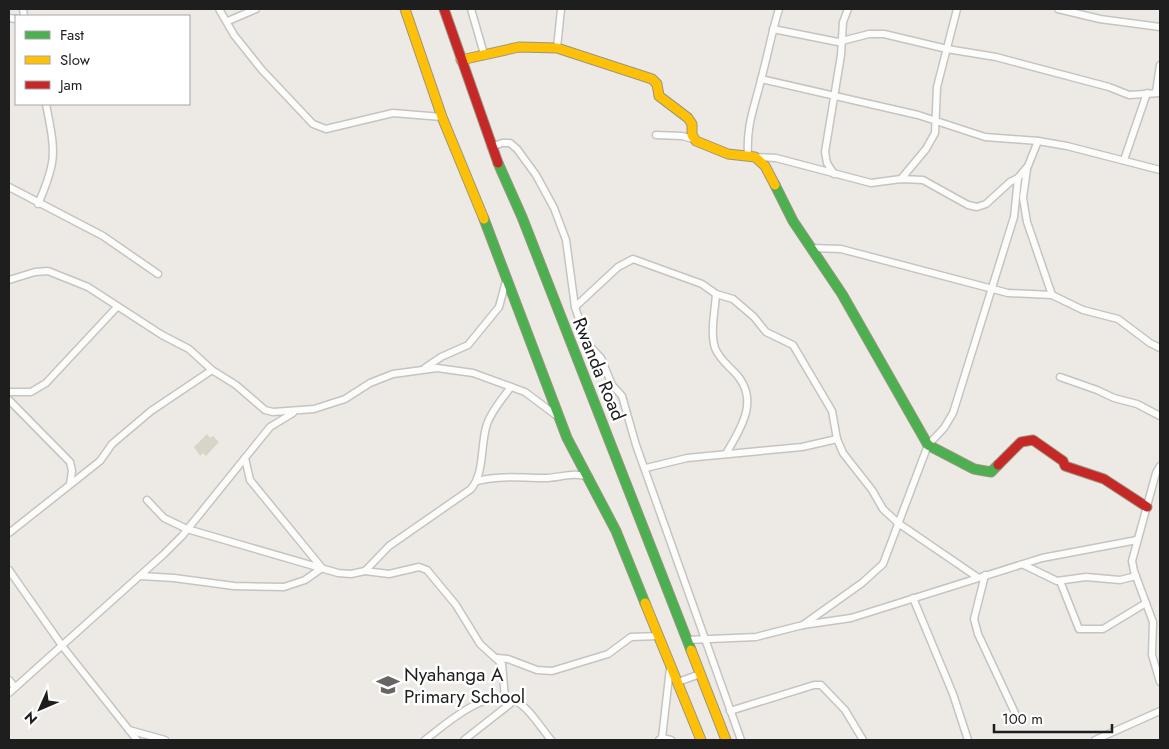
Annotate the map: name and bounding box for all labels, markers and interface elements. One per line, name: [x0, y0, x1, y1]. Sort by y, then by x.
legend: [15, 15, 190, 105]
text: Fast: [60, 24, 84, 46]
text: Slow: [60, 49, 91, 71]
text: Jam: [58, 74, 83, 96]
street label: Rwanda Road: [566, 313, 632, 425]
place label: Nyahanga A Primary School: [404, 661, 525, 710]
school or university icon: Nyahanga A Primary School: [375, 672, 401, 698]
north arrow: [15, 684, 65, 734]
scale bar: [994, 702, 1112, 734]
text: N: [20, 707, 42, 729]
text: 100 m: [1002, 708, 1043, 730]

